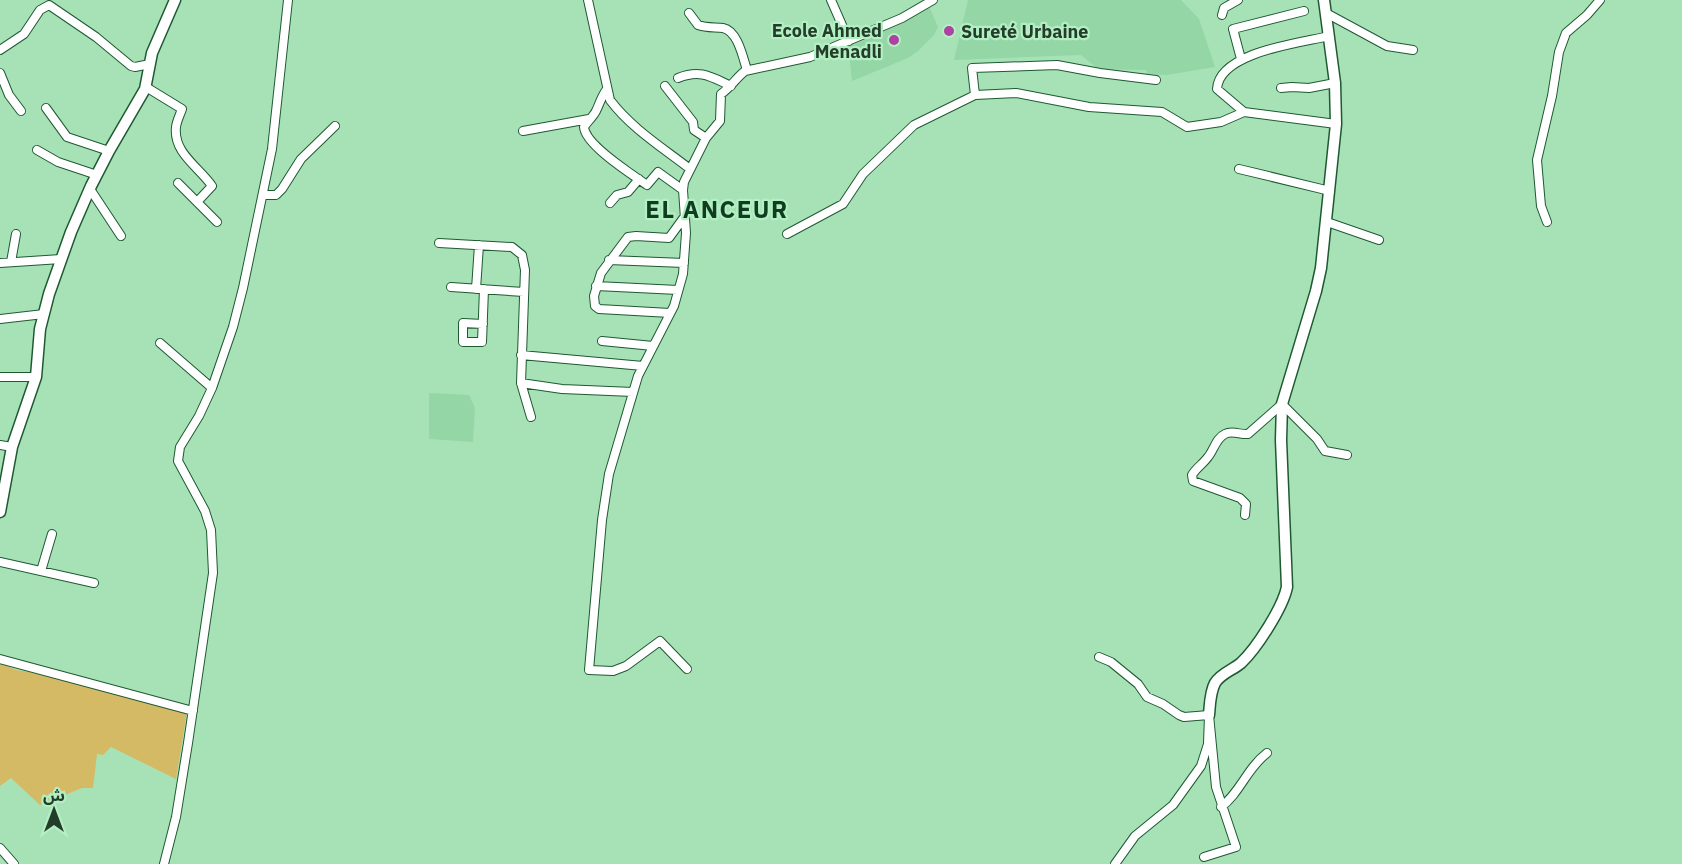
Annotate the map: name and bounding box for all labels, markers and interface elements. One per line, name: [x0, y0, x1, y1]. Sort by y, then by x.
place label: Ecole Ahmed Menadli: [772, 19, 882, 63]
place label: Sureté Urbaine: [961, 20, 1088, 43]
marker: Sureté Urbaine: [942, 24, 956, 38]
marker: Ecole Ahmed Menadli: [887, 33, 901, 47]
district label: EL ANCEUR: [645, 193, 789, 225]
north arrow: [24, 780, 84, 840]
text: ش: [43, 785, 65, 805]

